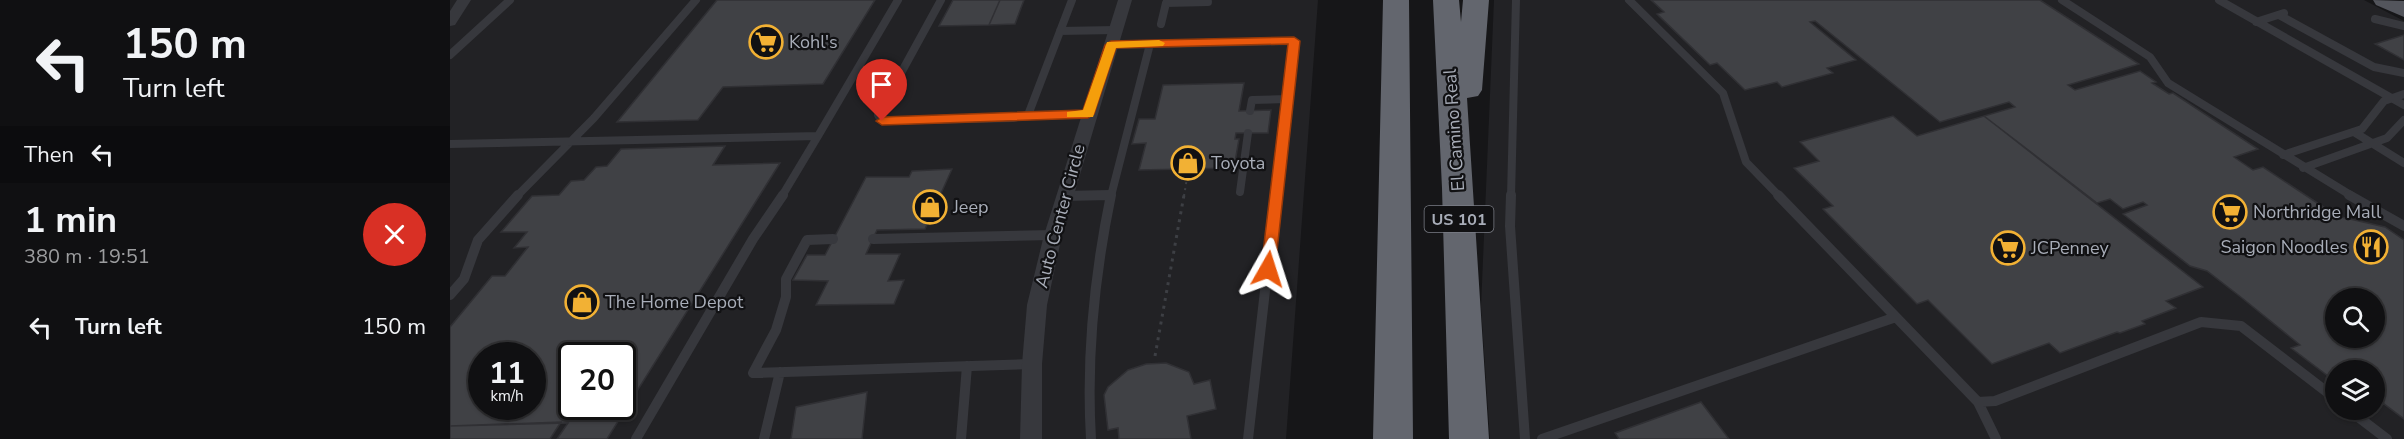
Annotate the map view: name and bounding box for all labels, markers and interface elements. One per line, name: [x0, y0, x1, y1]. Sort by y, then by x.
text: 150 m: [123, 16, 247, 73]
icon: left: [24, 24, 102, 102]
supermarket icon: Kohl's: [748, 24, 784, 60]
place label: Kohl's: [789, 30, 838, 54]
pin: [856, 59, 907, 121]
street label: El Camino Real: [1438, 67, 1470, 192]
icon: arrive: [865, 68, 898, 101]
text: Turn left: [123, 70, 224, 107]
icon: left: [86, 138, 119, 171]
text: Then: [24, 140, 74, 170]
street label: Auto Center Circle: [1029, 141, 1091, 291]
shop icon: Toyota: [1170, 145, 1206, 181]
place label: Toyota: [1211, 151, 1265, 175]
shop icon: Jeep: [912, 189, 948, 225]
supermarket icon: Northridge Mall: [2212, 194, 2248, 230]
place label: Jeep: [952, 195, 988, 219]
text: 1 min: [24, 196, 117, 245]
place label: Northridge Mall: [2253, 200, 2382, 224]
button: close: [363, 203, 426, 266]
road number: US 101: [1424, 206, 1494, 232]
restaurant icon: Saigon Noodles: [2353, 229, 2389, 265]
supermarket icon: JCPenney: [1990, 230, 2026, 266]
place label: Saigon Noodles: [2221, 235, 2348, 259]
place label: JCPenney: [2030, 236, 2109, 260]
position arrow: [1236, 237, 1300, 301]
text: 380 m · 19:51: [24, 243, 150, 270]
shop icon: The Home Depot: [564, 284, 600, 320]
map controls: [2325, 288, 2385, 420]
button: search: [2325, 288, 2385, 348]
place label: The Home Depot: [605, 290, 744, 314]
icon: left: [24, 311, 57, 344]
text: Turn left: [75, 312, 162, 342]
text: 150 m: [362, 312, 426, 342]
speed limit sign: 20: [558, 342, 636, 420]
text: 11: [489, 353, 525, 394]
button: layers: [2325, 360, 2385, 420]
text: km/h: [490, 386, 524, 406]

